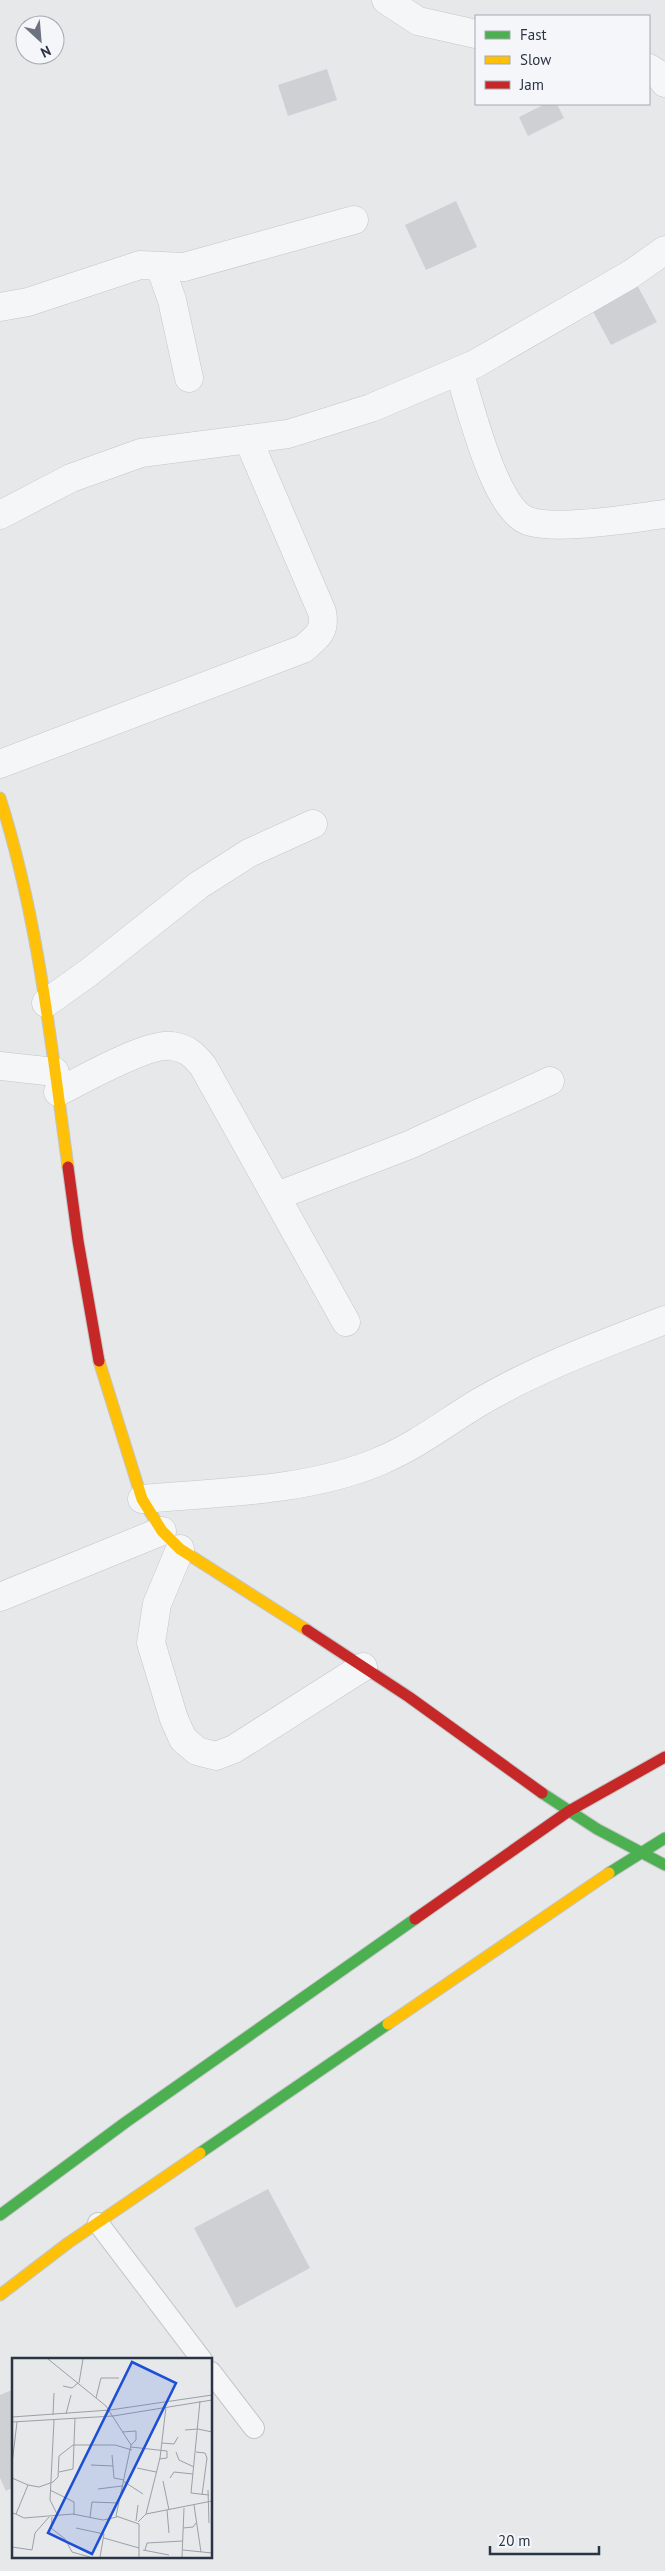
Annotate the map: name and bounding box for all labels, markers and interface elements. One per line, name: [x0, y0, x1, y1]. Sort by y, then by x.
north arrow: [15, 15, 65, 65]
legend: [475, 15, 650, 105]
text: Fast: [520, 25, 547, 44]
text: N: [38, 42, 54, 62]
text: Slow: [520, 50, 551, 69]
text: Jam: [519, 75, 544, 94]
inset map: [12, 2358, 212, 2558]
scale bar: [490, 2524, 599, 2556]
text: 20 m: [498, 2531, 531, 2550]

